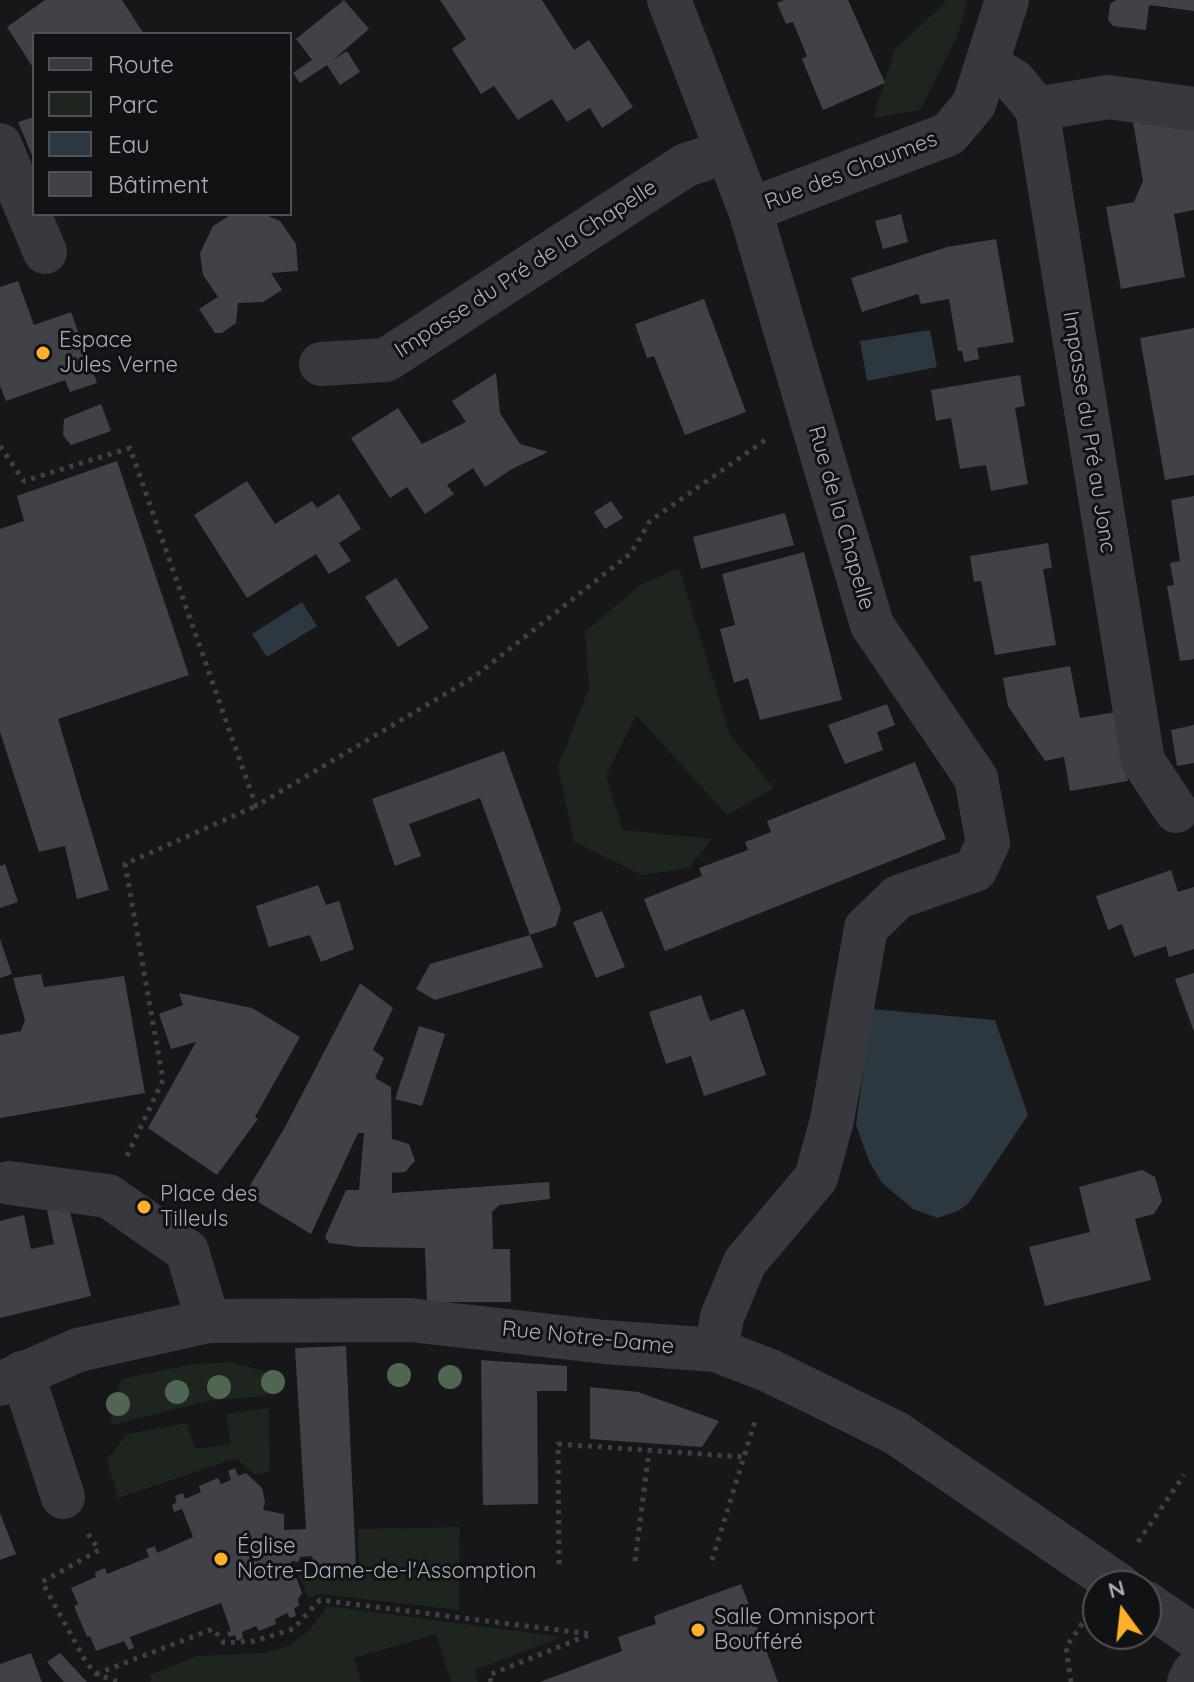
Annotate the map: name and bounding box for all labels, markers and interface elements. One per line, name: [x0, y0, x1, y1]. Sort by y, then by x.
legend: [32, 32, 292, 216]
text: Route: [108, 49, 174, 79]
text: Parc: [108, 89, 158, 119]
street label: Rue des Chaumes: [761, 126, 941, 216]
text: Eau: [108, 129, 150, 159]
text: Bâtiment: [108, 169, 209, 199]
street label: Impasse du Pré de la Chapelle: [390, 174, 662, 364]
street label: Impasse du Pré au Jonc: [1057, 309, 1121, 555]
place label: Espace Jules Verne: [59, 327, 178, 378]
marker: Espace Jules Verne: [34, 344, 52, 362]
street label: Rue de la Chapelle: [802, 423, 880, 613]
place label: Place des Tilleuls: [160, 1181, 257, 1232]
marker: Place des Tilleuls: [135, 1198, 153, 1216]
street label: Rue Notre-Dame: [501, 1316, 675, 1360]
place label: Église Notre-Dame-de-l'Assomption: [237, 1533, 536, 1584]
marker: Église Notre-Dame-de-l'Assomption: [212, 1550, 230, 1568]
north arrow: [1082, 1570, 1162, 1650]
text: N: [1105, 1573, 1128, 1604]
place label: Salle Omnisport Boufféré: [714, 1604, 875, 1656]
marker: Salle Omnisport Boufféré: [689, 1621, 707, 1639]

